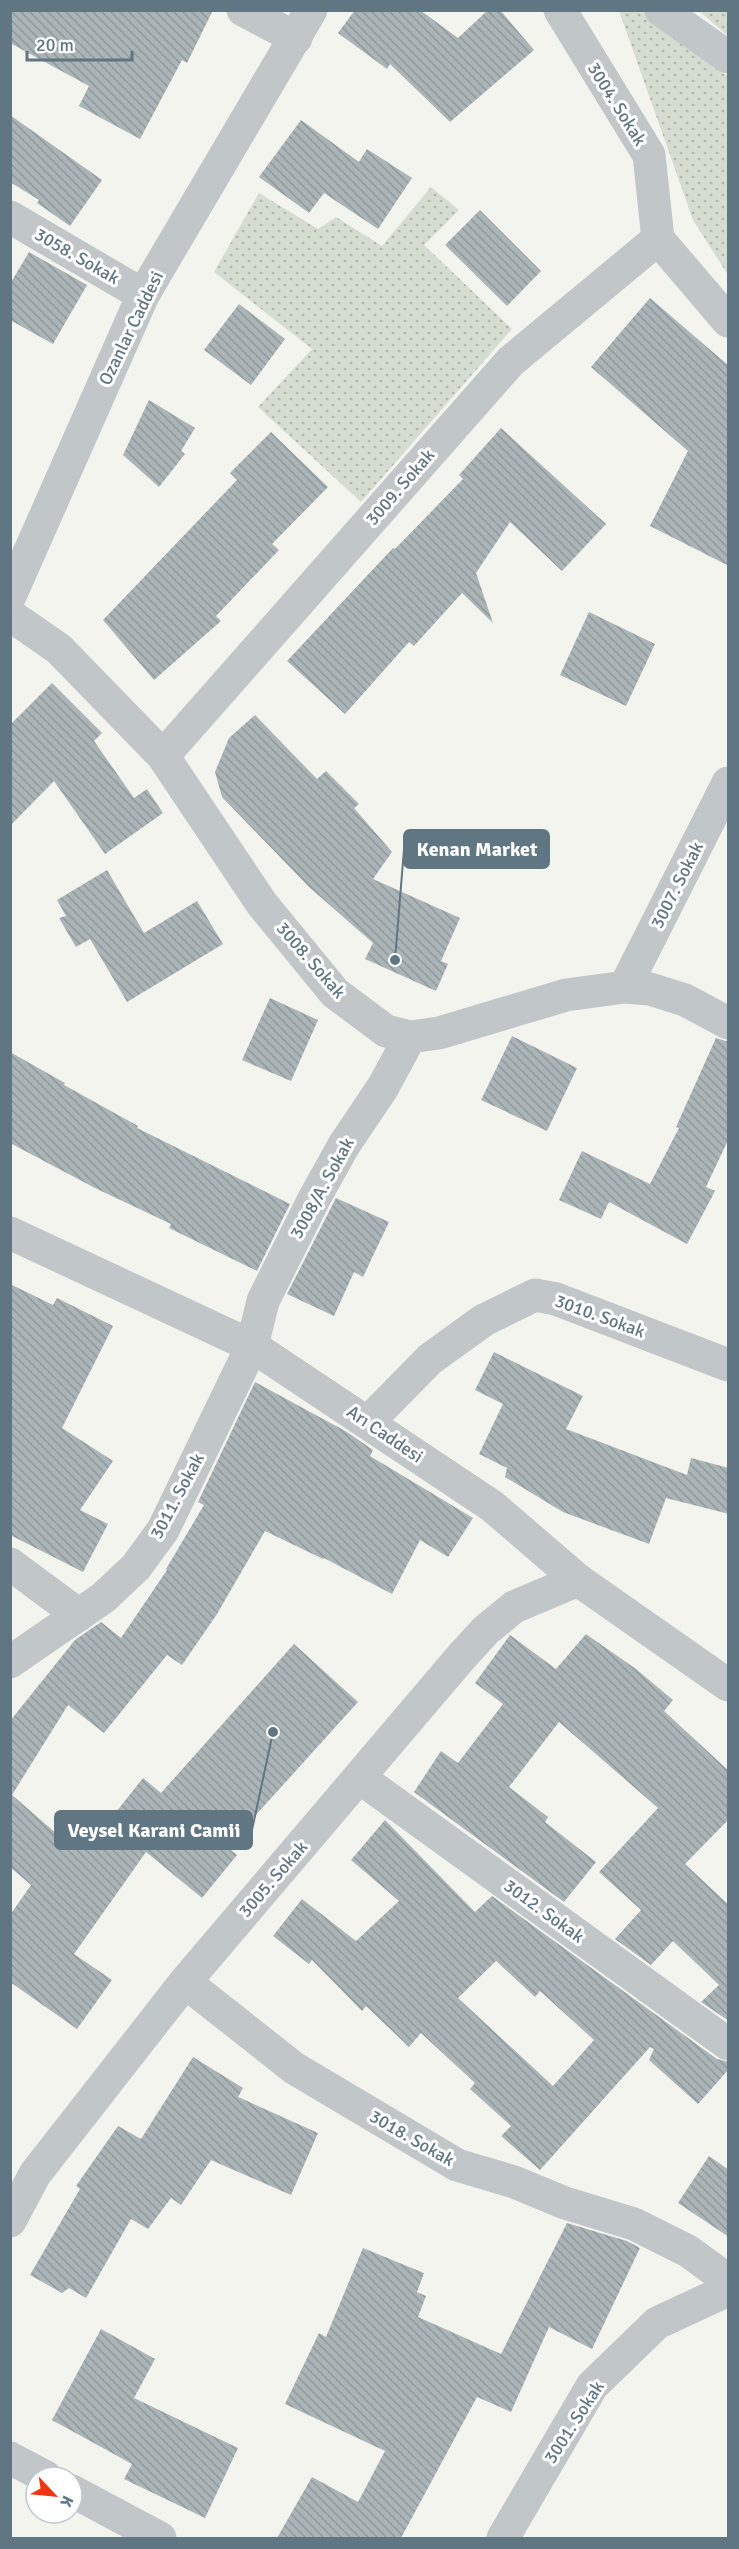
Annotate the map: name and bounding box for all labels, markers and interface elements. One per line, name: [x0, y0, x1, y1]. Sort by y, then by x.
scale bar: [27, 24, 132, 62]
text: 20 m: [36, 34, 74, 56]
street label: 3004. Sokak: [583, 58, 651, 150]
street label: 3058. Sokak: [31, 223, 123, 289]
street label: Ozanlar Caddesi: [94, 267, 168, 389]
street label: 3009. Sokak: [361, 444, 439, 530]
callout: Kenan Market: [404, 830, 549, 868]
text: Kenan Market: [416, 837, 538, 862]
street label: 3007. Sokak: [646, 838, 708, 932]
street label: 3008. Sokak: [272, 917, 350, 1003]
street label: 3008/A. Sokak: [285, 1134, 359, 1242]
street label: 3010. Sokak: [552, 1290, 648, 1342]
street label: Arı Caddesi: [343, 1400, 427, 1468]
street label: 3011. Sokak: [145, 1449, 209, 1543]
callout: Veysel Karani Camii: [55, 1811, 252, 1849]
text: Veysel Karani Camii: [68, 1818, 240, 1843]
street label: 3005. Sokak: [234, 1836, 312, 1922]
street label: 3012. Sokak: [499, 1874, 589, 1948]
street label: 3018. Sokak: [366, 2105, 458, 2171]
street label: 3001. Sokak: [539, 2377, 609, 2467]
north arrow: [24, 2465, 84, 2525]
text: K: [55, 2492, 78, 2510]

